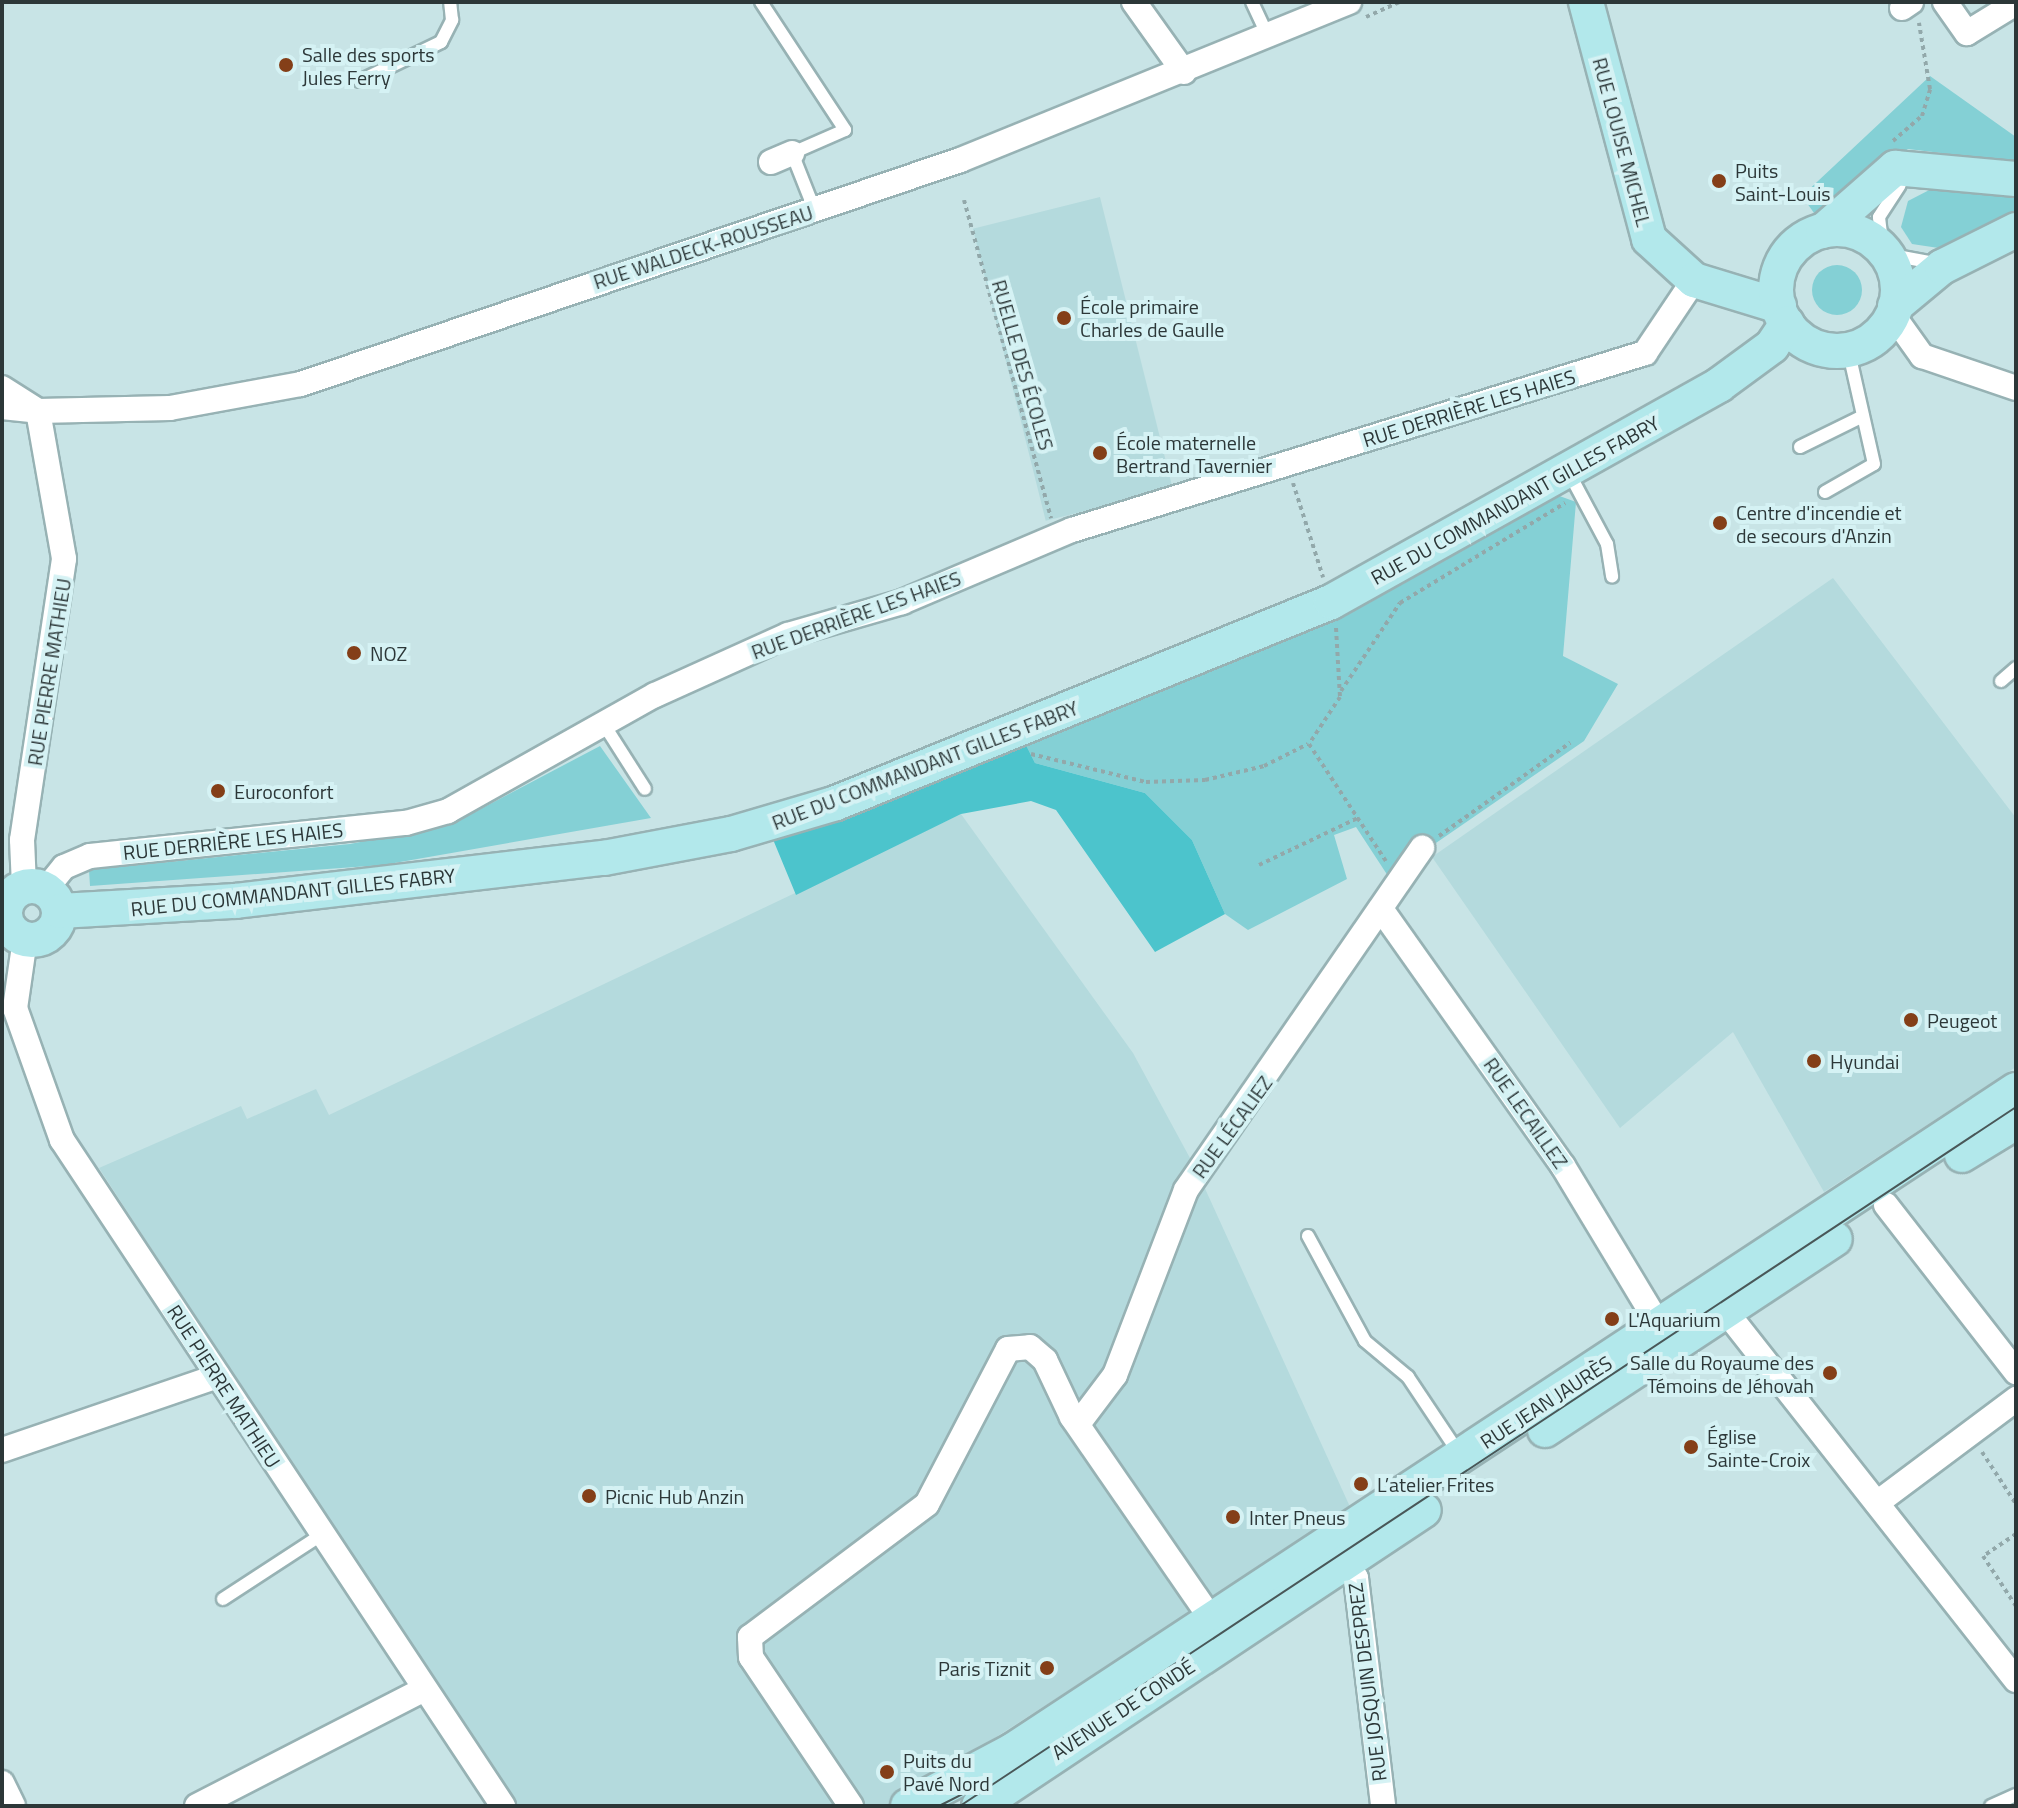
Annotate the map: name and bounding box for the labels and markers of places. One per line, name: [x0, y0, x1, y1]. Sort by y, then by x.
place label: Salle des sports Jules Ferry: [302, 42, 435, 89]
marker: Salle des sports Jules Ferry: [277, 56, 295, 74]
place label: Puits Saint-Louis: [1735, 158, 1831, 205]
marker: Puits Saint-Louis: [1710, 172, 1728, 190]
place label: École primaire Charles de Gaulle: [1080, 294, 1224, 341]
marker: École primaire Charles de Gaulle: [1055, 309, 1073, 327]
place label: École maternelle Bertrand Tavernier: [1116, 430, 1272, 477]
marker: École maternelle Bertrand Tavernier: [1091, 444, 1109, 462]
place label: Centre d'incendie et de secours d'Anzin: [1736, 500, 1902, 547]
marker: Centre d'incendie et de secours d'Anzin: [1711, 514, 1729, 532]
place label: NOZ: [370, 641, 407, 665]
marker: NOZ: [345, 644, 363, 662]
place label: Euroconfort: [234, 779, 334, 803]
marker: Euroconfort: [209, 782, 227, 800]
place label: Peugeot: [1927, 1008, 1997, 1032]
marker: Peugeot: [1902, 1011, 1920, 1029]
place label: Hyundai: [1830, 1049, 1899, 1073]
marker: Hyundai: [1805, 1052, 1823, 1070]
place label: L'Aquarium: [1628, 1307, 1721, 1331]
marker: L'Aquarium: [1603, 1310, 1621, 1328]
place label: Salle du Royaume des Témoins de Jéhovah: [1630, 1350, 1814, 1397]
marker: Salle du Royaume des Témoins de Jéhovah: [1821, 1364, 1839, 1382]
place label: Église Sainte-Croix: [1707, 1424, 1810, 1471]
marker: Église Sainte-Croix: [1682, 1438, 1700, 1456]
place label: L’atelier Frites: [1377, 1472, 1494, 1496]
marker: L’atelier Frites: [1352, 1475, 1370, 1493]
place label: Picnic Hub Anzin: [605, 1484, 744, 1508]
marker: Picnic Hub Anzin: [580, 1487, 598, 1505]
place label: Inter Pneus: [1249, 1505, 1346, 1529]
marker: Inter Pneus: [1224, 1508, 1242, 1526]
place label: Paris Tiznit: [938, 1656, 1031, 1680]
marker: Paris Tiznit: [1038, 1659, 1056, 1677]
place label: Puits du Pavé Nord: [903, 1748, 990, 1795]
marker: Puits du Pavé Nord: [878, 1763, 896, 1781]

